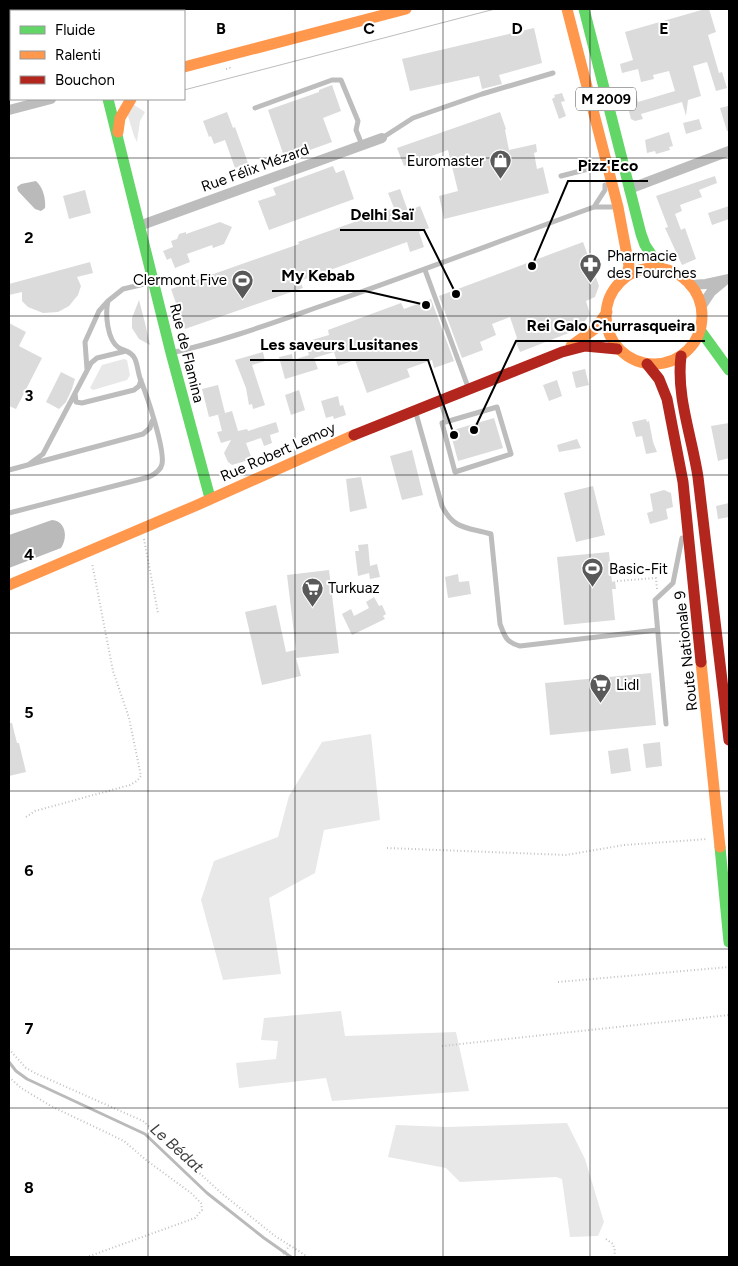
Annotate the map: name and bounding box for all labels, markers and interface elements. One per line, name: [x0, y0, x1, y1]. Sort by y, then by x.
legend: [10, 10, 185, 100]
text: B: [216, 19, 226, 38]
text: C: [363, 19, 375, 38]
text: D: [511, 19, 523, 38]
text: E: [659, 19, 669, 38]
text: Fluide: [55, 21, 95, 39]
text: Ralenti: [55, 46, 101, 64]
text: Bouchon: [55, 71, 115, 89]
road number: M 2009: [576, 88, 636, 110]
street label: Rue Félix Mézard: [199, 140, 311, 196]
shop icon: Euromaster: [488, 149, 512, 180]
callout: Pizz'Eco: [568, 150, 648, 181]
place label: Euromaster: [407, 152, 484, 170]
text: Pizz'Eco: [578, 156, 638, 175]
callout: Delhi Saï: [340, 199, 424, 230]
text: Delhi Saï: [350, 205, 415, 224]
text: 2: [24, 228, 34, 247]
place label: Pharmacie des Fourches: [607, 247, 697, 282]
pharmacy icon: Pharmacie des Fourches: [579, 253, 603, 284]
callout: My Kebab: [272, 260, 365, 291]
text: My Kebab: [281, 266, 355, 285]
sports icon: Clermont Five: [231, 268, 255, 299]
place label: Clermont Five: [133, 271, 227, 289]
street label: Rue de Flamina: [166, 301, 208, 405]
callout: Rei Galo Churrasqueira: [516, 310, 705, 341]
text: Rei Galo Churrasqueira: [527, 316, 695, 335]
callout: Les saveurs Lusitanes: [250, 329, 428, 360]
text: Les saveurs Lusitanes: [260, 335, 419, 354]
text: 3: [25, 386, 34, 405]
street label: Rue Robert Lemoy: [218, 418, 339, 486]
text: 4: [24, 545, 34, 564]
sports icon: Basic-Fit: [581, 557, 605, 588]
place label: Basic-Fit: [609, 560, 668, 578]
supermarket icon: Turkuaz: [300, 576, 324, 607]
place label: Turkuaz: [328, 579, 380, 597]
street label: Route Nationale 9: [671, 590, 701, 712]
supermarket icon: Lidl: [588, 673, 612, 704]
place label: Lidl: [616, 676, 639, 694]
text: 5: [24, 703, 34, 722]
text: 6: [24, 861, 34, 880]
text: 7: [25, 1019, 34, 1038]
water label: Le Bédat: [147, 1119, 208, 1177]
text: 8: [24, 1178, 34, 1197]

